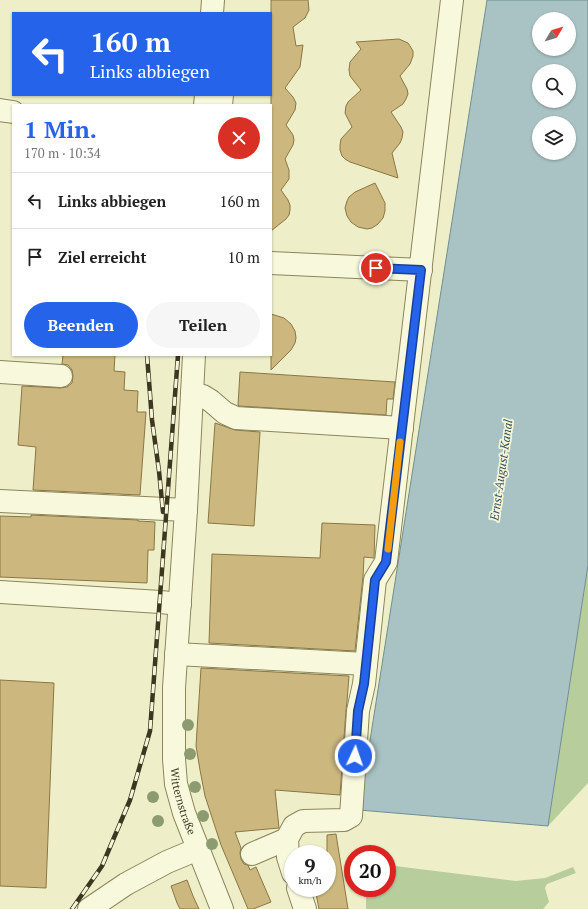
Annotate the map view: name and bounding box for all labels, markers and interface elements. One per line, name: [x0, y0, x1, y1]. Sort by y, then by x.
north arrow: [532, 12, 576, 56]
map controls: [532, 12, 576, 160]
text: 160 m: [90, 23, 171, 60]
icon: left: [24, 28, 76, 80]
text: Links abbiegen: [90, 59, 210, 83]
button: search: [532, 64, 576, 108]
text: 1 Min.: [24, 113, 97, 145]
button: layers: [532, 116, 576, 160]
button: close: [218, 117, 260, 159]
text: 170 m · 10:34: [24, 144, 101, 162]
icon: left: [24, 190, 46, 212]
text: Links abbiegen: [58, 191, 166, 211]
text: 160 m: [219, 191, 260, 211]
icon: arrive: [24, 246, 46, 268]
text: Ziel erreicht: [58, 247, 146, 267]
text: 10 m: [227, 247, 260, 267]
pin: [359, 251, 393, 285]
icon: arrive: [365, 257, 387, 279]
button: Beenden: [24, 302, 138, 348]
button: Teilen: [146, 302, 260, 348]
water label: Ernst-August-Kanal: [486, 418, 516, 523]
position arrow: [334, 735, 376, 777]
street label: Witternstraße: [168, 767, 199, 837]
speed limit sign: 20: [344, 845, 396, 897]
text: 9: [304, 852, 316, 879]
text: km/h: [298, 874, 322, 887]

